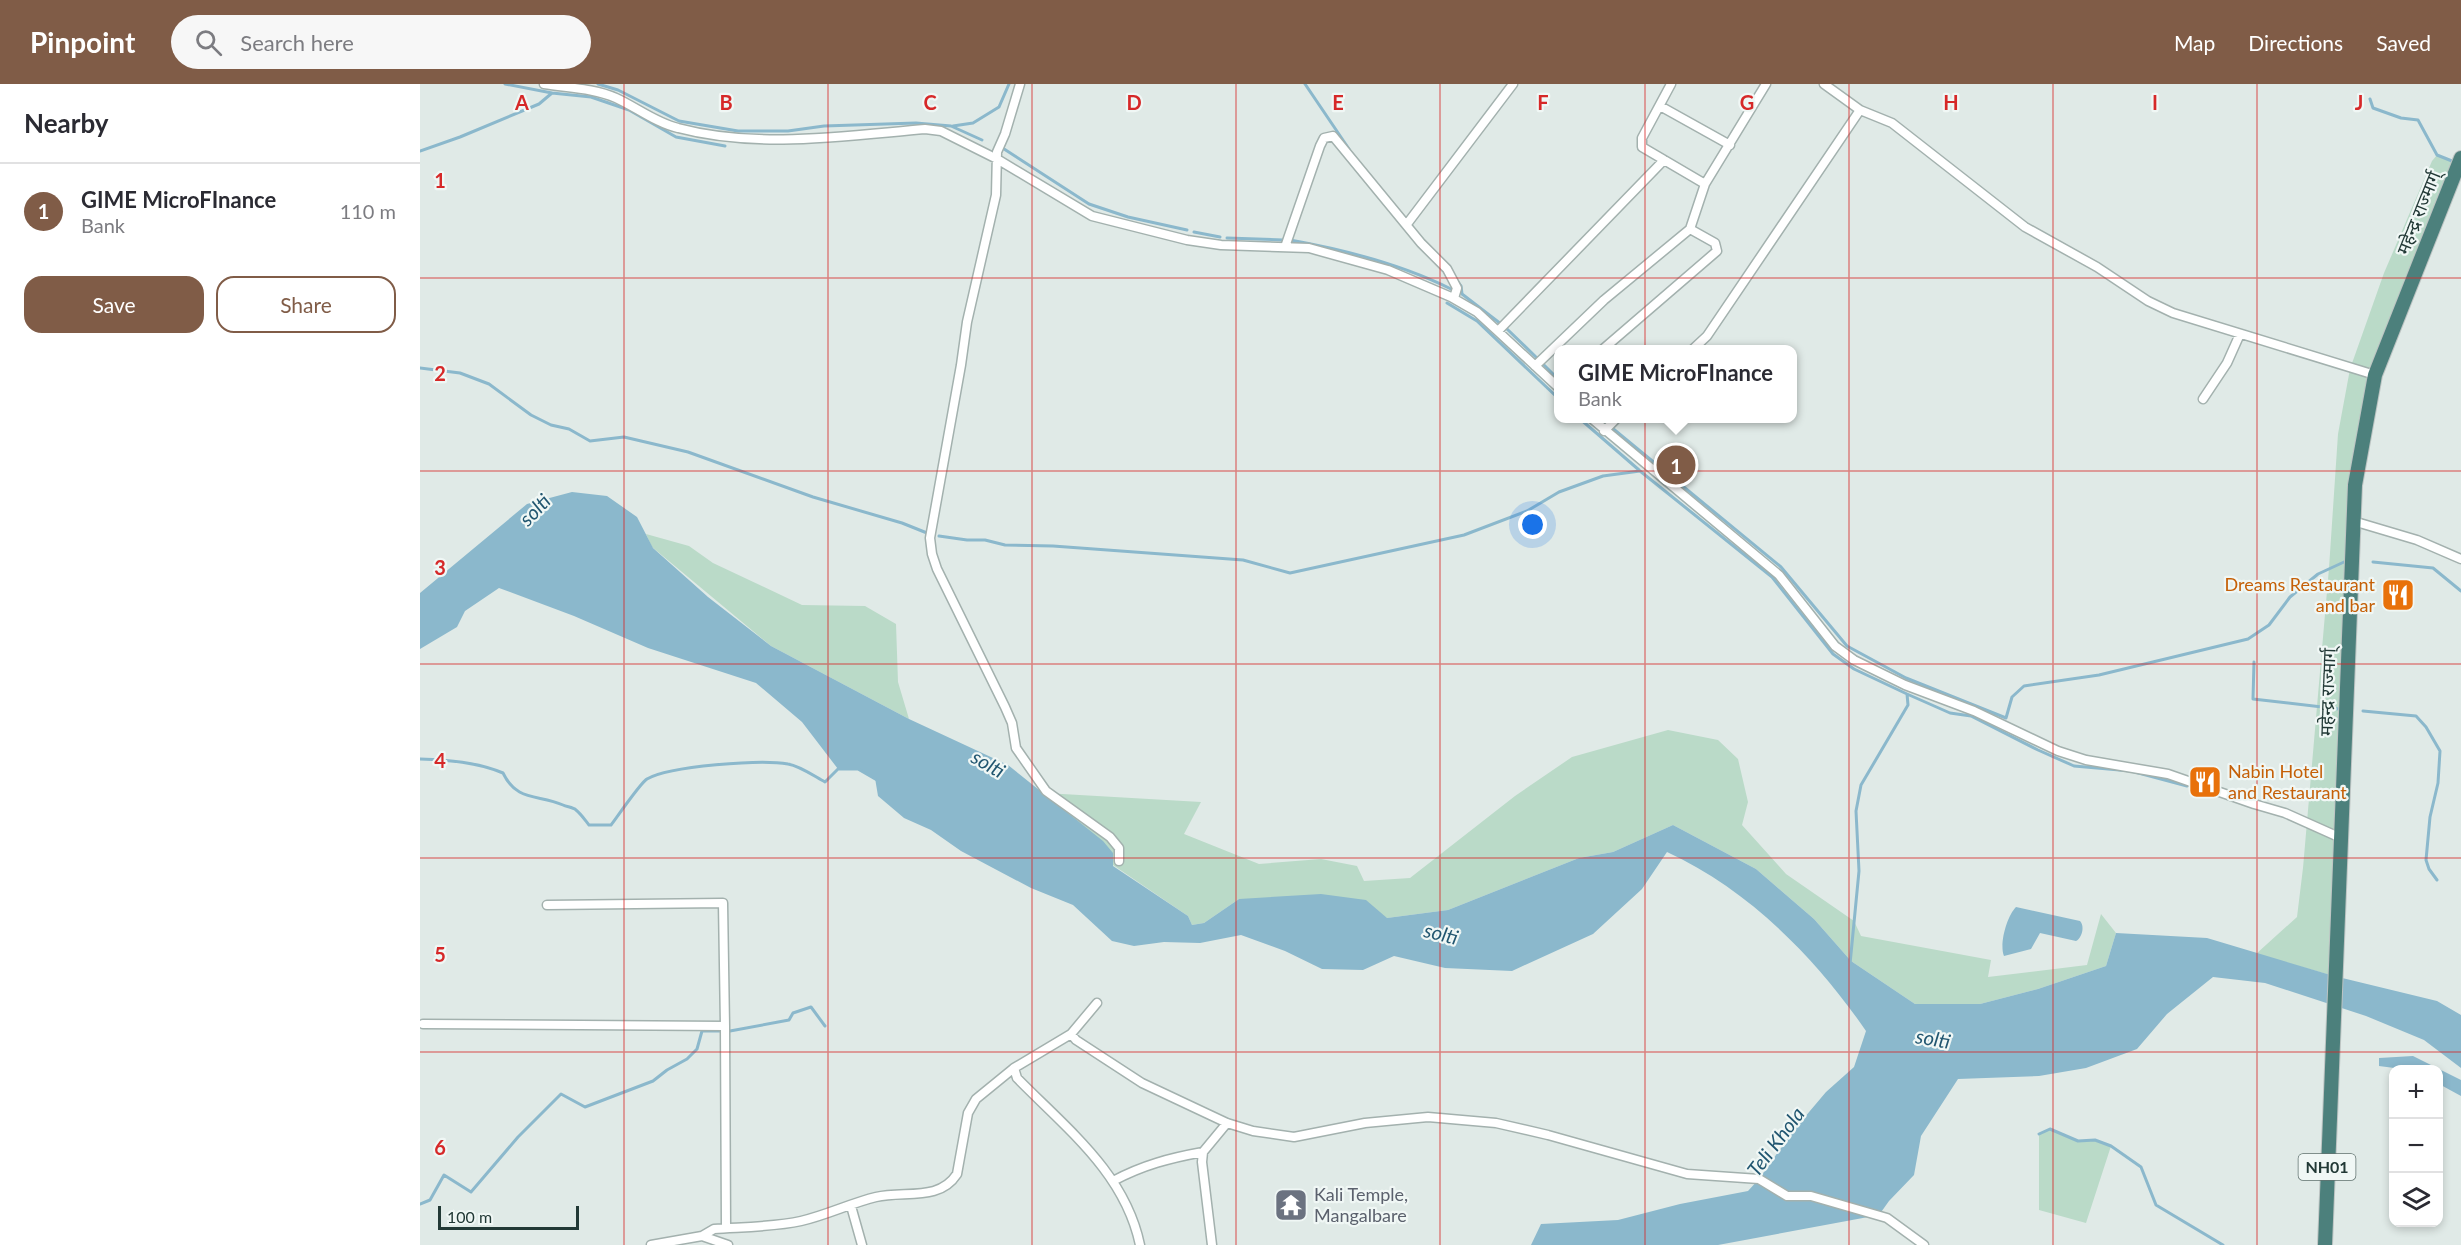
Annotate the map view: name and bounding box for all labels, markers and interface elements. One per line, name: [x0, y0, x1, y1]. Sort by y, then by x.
search box: [171, 15, 591, 69]
text: Pinpoint: [30, 25, 135, 59]
icon: search: [192, 26, 225, 59]
text: Search here: [240, 29, 354, 56]
text: Map: [2174, 30, 2215, 55]
text: Directions: [2248, 30, 2343, 55]
text: Saved: [2376, 30, 2431, 55]
text: A: [514, 90, 529, 114]
text: B: [719, 90, 733, 114]
text: C: [923, 90, 937, 114]
text: D: [1126, 90, 1142, 114]
text: E: [1332, 90, 1344, 114]
text: F: [1537, 90, 1549, 114]
text: G: [1740, 90, 1754, 114]
text: H: [1943, 90, 1959, 114]
text: I: [2152, 90, 2158, 114]
text: J: [2355, 90, 2363, 114]
text: Nearby: [24, 107, 109, 139]
street label: महेन्द्र राज्मार्ग्: [2391, 165, 2447, 258]
text: 1: [434, 168, 446, 192]
text: GIME MicroFInance: [81, 186, 276, 213]
text: 1: [38, 199, 49, 223]
text: 110 m: [340, 199, 396, 223]
text: Bank: [81, 213, 125, 237]
button: Save: [24, 276, 204, 333]
button: Share: [216, 276, 396, 333]
popup: [1554, 345, 1797, 423]
text: GIME MicroFInance: [1578, 359, 1773, 386]
text: 2: [434, 361, 446, 385]
text: Bank: [1578, 386, 1622, 410]
pin: 1: [1656, 442, 1696, 488]
water label: solti: [513, 488, 555, 531]
your location: [1518, 510, 1547, 539]
text: 3: [434, 555, 446, 579]
place label: Dreams Restaurant and bar: [2225, 573, 2376, 616]
restaurant icon: Dreams Restaurant and bar: [2380, 577, 2416, 613]
street label: महेन्द्र राज्मार्ग्: [2314, 645, 2341, 736]
water label: solti: [967, 744, 1010, 782]
text: 4: [434, 748, 446, 772]
place label: Nabin Hotel and Restaurant: [2228, 760, 2347, 803]
restaurant icon: Nabin Hotel and Restaurant: [2187, 764, 2223, 800]
water label: solti: [1421, 917, 1461, 949]
text: 5: [434, 942, 446, 966]
water label: solti: [1913, 1023, 1953, 1053]
map controls: [2389, 1065, 2443, 1227]
button: +: [2389, 1065, 2443, 1119]
water label: Teli Khola: [1741, 1102, 1809, 1181]
button: −: [2389, 1119, 2443, 1173]
text: 6: [434, 1135, 446, 1159]
road number: NH01: [2298, 1154, 2356, 1180]
button: layers: [2389, 1173, 2443, 1227]
place label: Kali Temple, Mangalbare: [1314, 1183, 1408, 1226]
temple icon: Kali Temple, Mangalbare: [1273, 1187, 1309, 1223]
scale bar: [438, 1203, 579, 1230]
text: 100 m: [447, 1207, 492, 1226]

